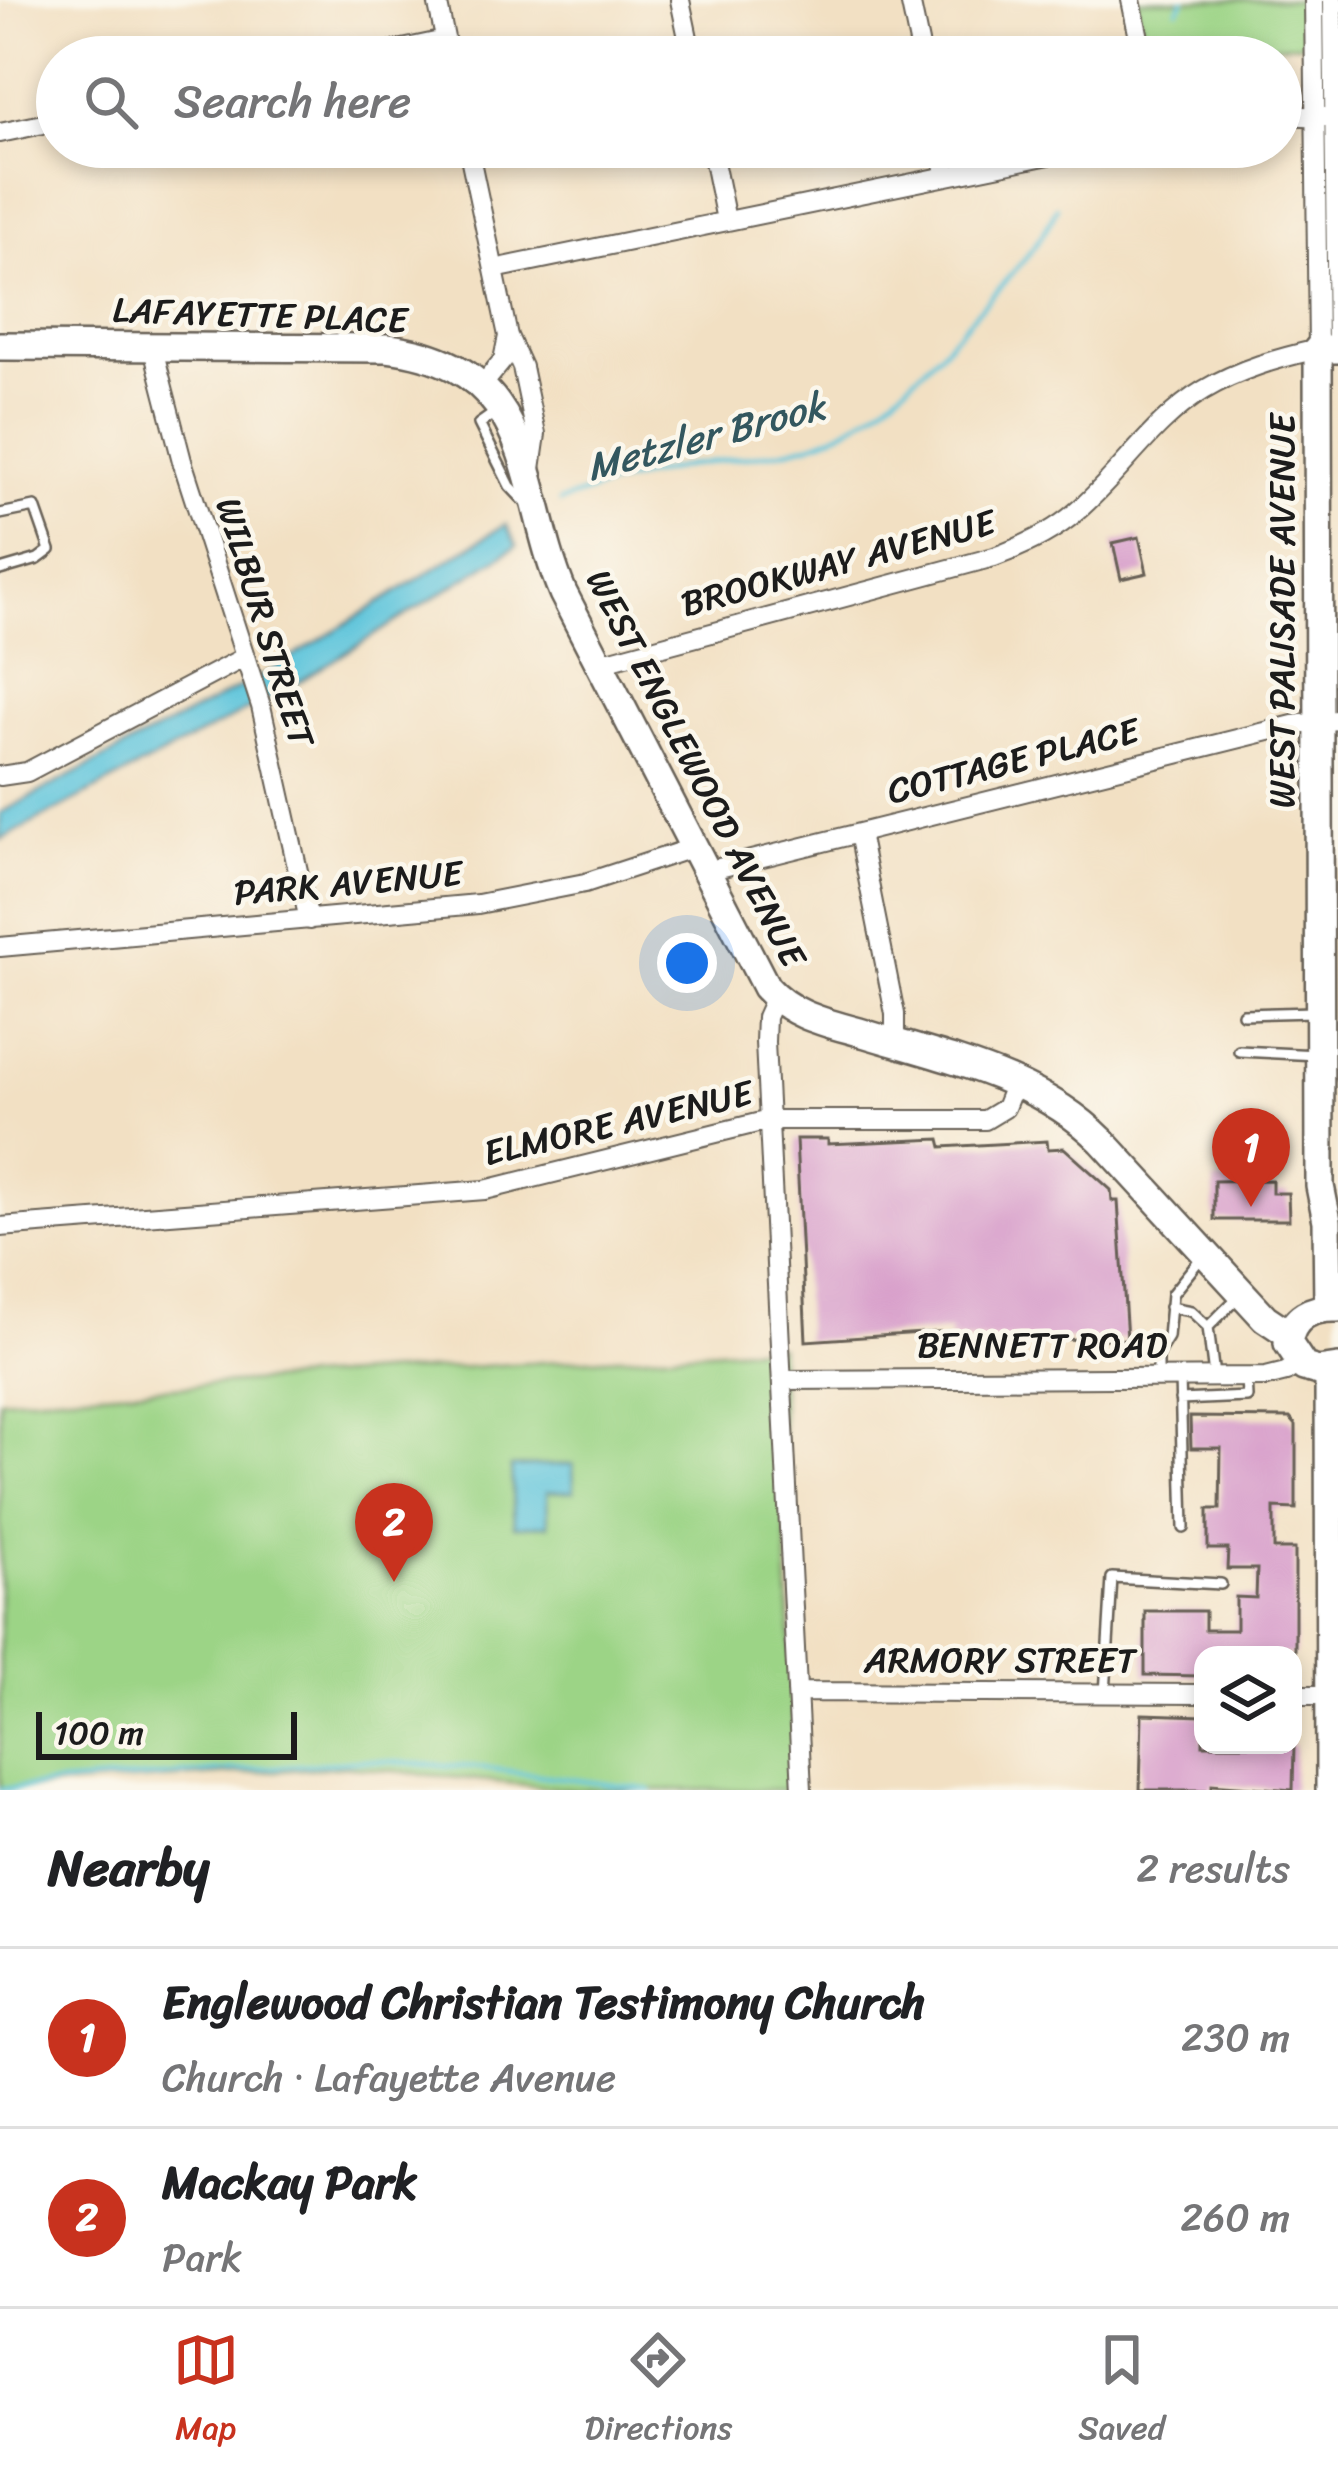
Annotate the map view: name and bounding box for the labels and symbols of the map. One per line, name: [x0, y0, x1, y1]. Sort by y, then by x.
street label: LAFAYETTE PLACE: [112, 278, 410, 352]
water label: Metzler Brook: [579, 370, 836, 501]
street label: WEST PALISADE AVENUE: [1250, 412, 1314, 808]
street label: WILBUR STREET: [197, 489, 334, 756]
street label: BROOKWAY AVENUE: [674, 490, 1004, 636]
street label: WEST ENGLEWOOD AVENUE: [568, 557, 825, 980]
street label: COTTAGE PLACE: [880, 698, 1148, 823]
street label: PARK AVENUE: [231, 841, 467, 925]
your location: [657, 933, 717, 993]
street label: ELMORE AVENUE: [477, 1060, 761, 1185]
pin: 1: [1212, 1108, 1290, 1207]
street label: BENNETT ROAD: [917, 1313, 1167, 1377]
pin: 2: [355, 1483, 433, 1582]
street label: ARMORY STREET: [863, 1628, 1138, 1692]
scale bar: [36, 1706, 297, 1759]

